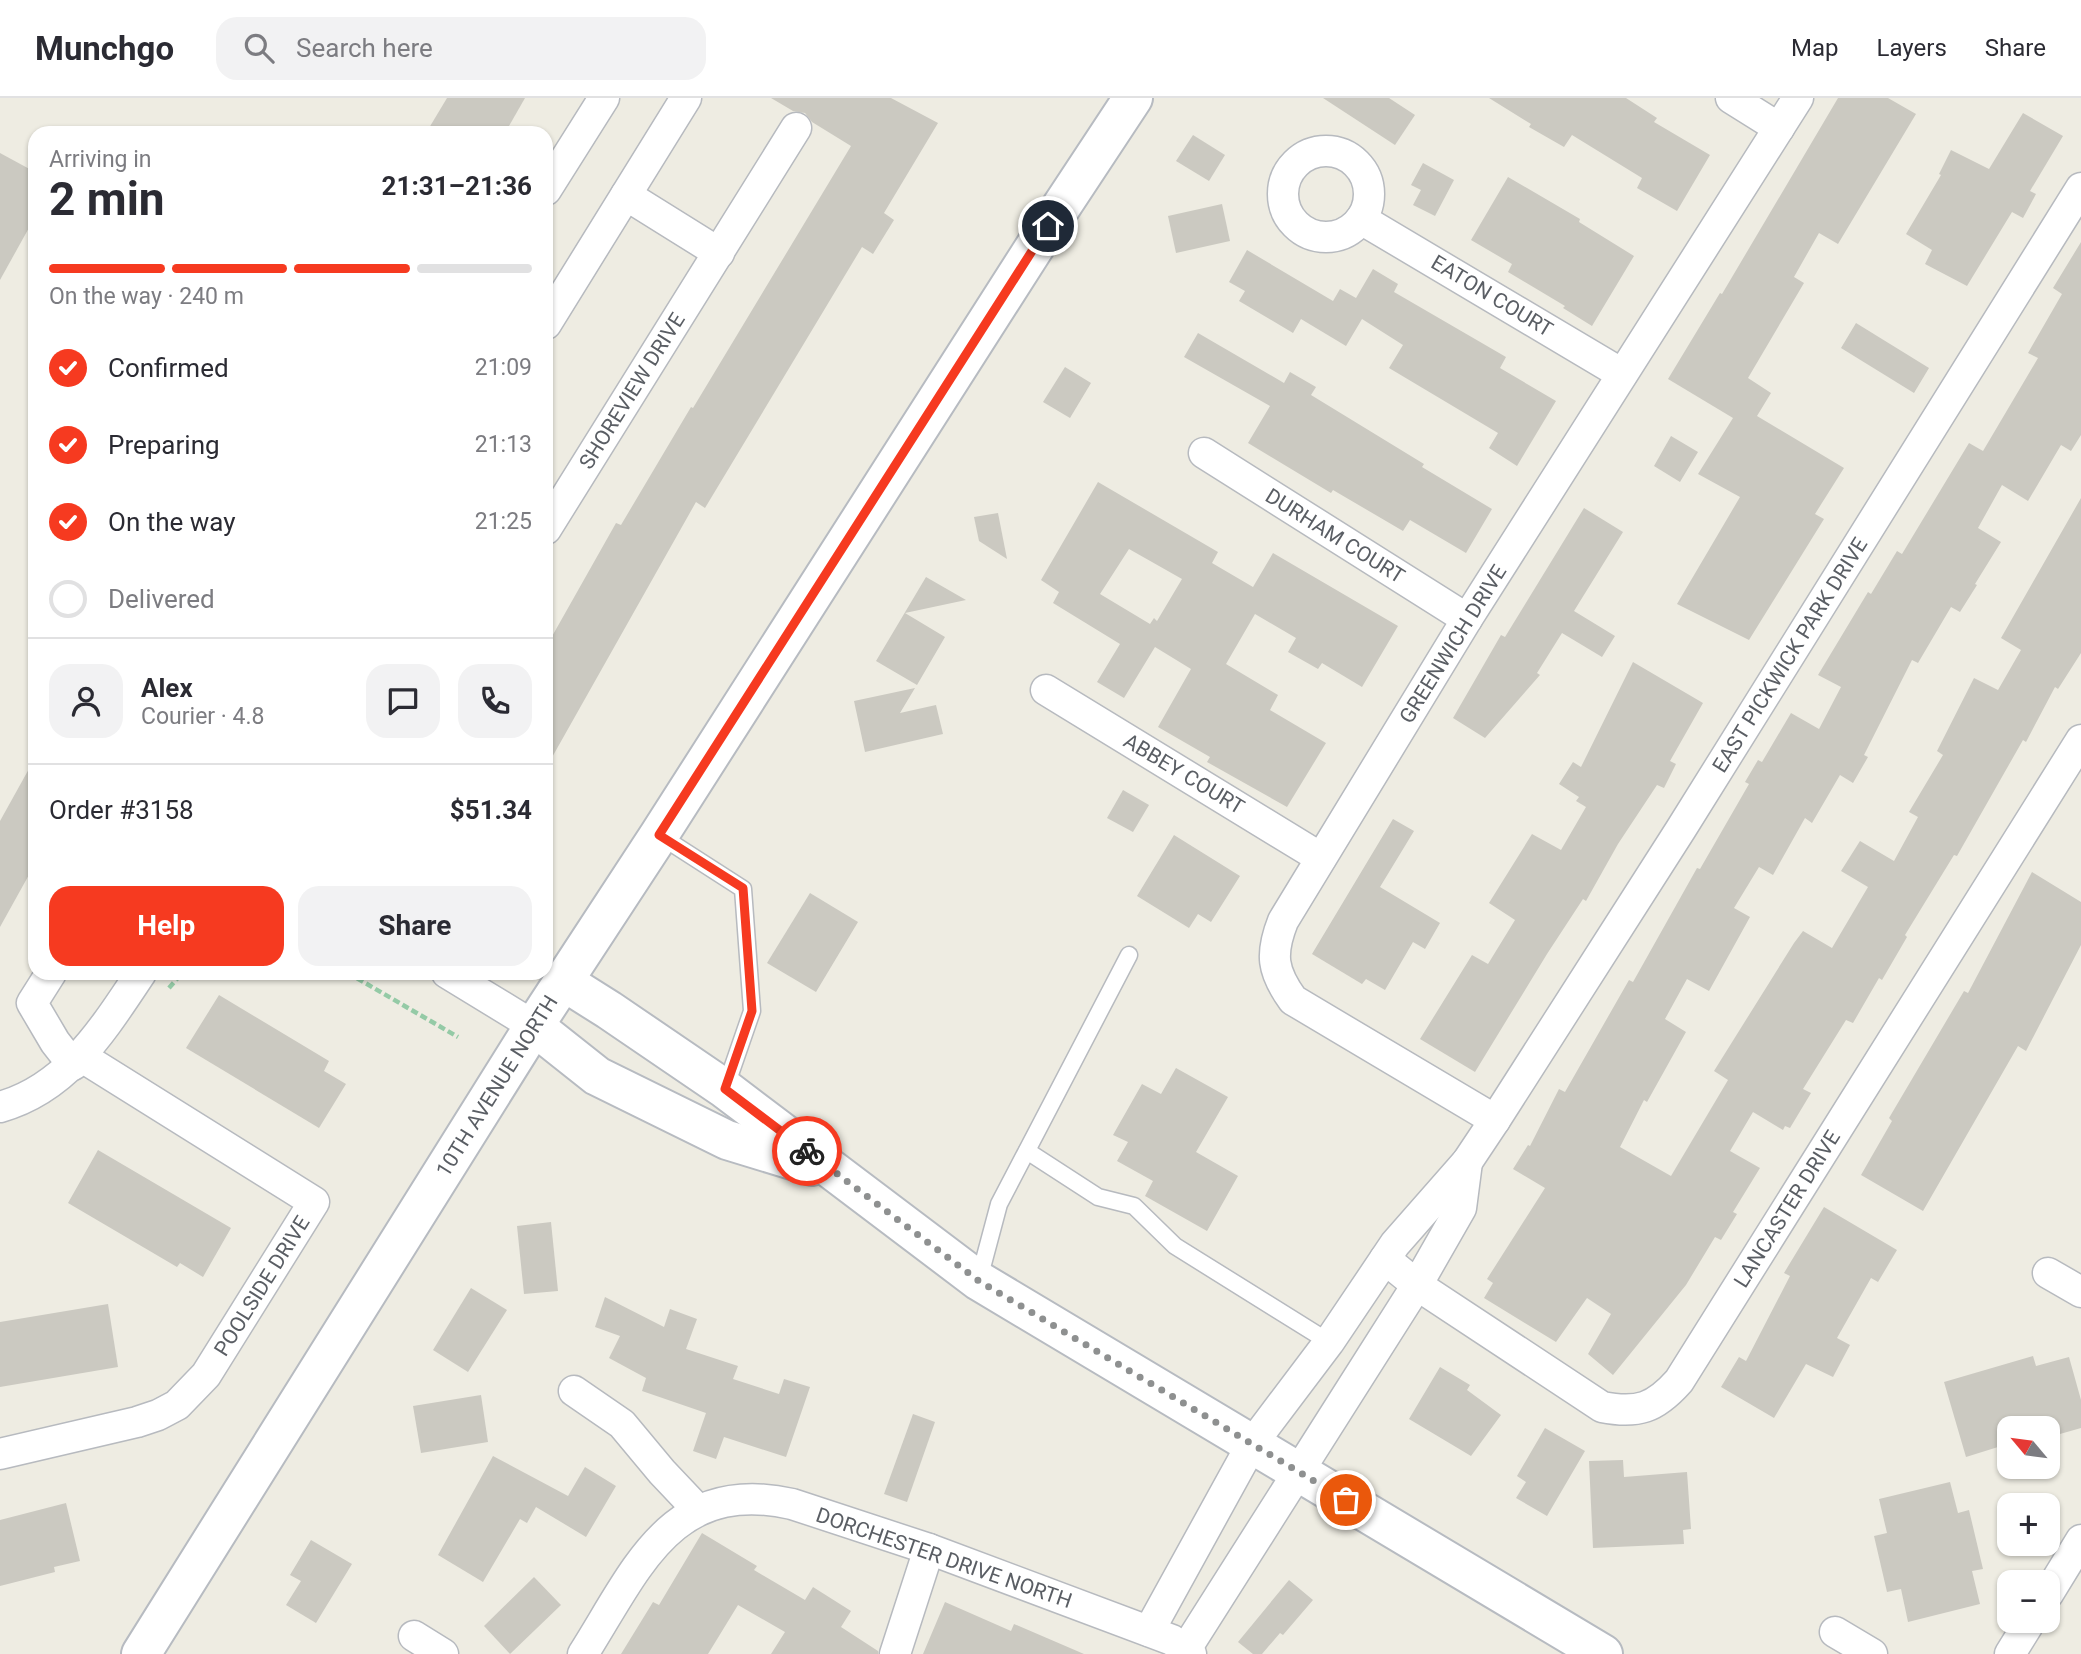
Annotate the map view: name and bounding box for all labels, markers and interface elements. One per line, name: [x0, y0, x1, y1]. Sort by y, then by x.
search box: [216, 17, 706, 80]
text: Munchgo: [35, 29, 174, 68]
icon: search: [240, 29, 278, 67]
text: Search here: [296, 33, 433, 63]
text: Map: [1791, 34, 1839, 62]
text: Layers: [1877, 34, 1947, 62]
text: Share: [1985, 34, 2046, 62]
text: Arriving in: [49, 146, 152, 173]
text: 21:31–21:36: [382, 171, 532, 201]
text: 2 min: [49, 172, 165, 226]
pin: [1018, 196, 1078, 256]
icon: home: [1029, 207, 1067, 245]
street label: EATON COURT: [1427, 250, 1558, 342]
text: On the way · 240 m: [49, 283, 244, 310]
street label: SHOREVIEW DRIVE: [574, 309, 690, 473]
icon: check: [49, 349, 87, 387]
text: Confirmed: [108, 353, 229, 383]
text: 21:09: [475, 354, 532, 381]
icon: check: [49, 426, 87, 464]
text: Preparing: [108, 430, 220, 460]
text: 21:13: [475, 431, 532, 458]
street label: DURHAM COURT: [1261, 484, 1409, 589]
icon: check: [49, 503, 87, 541]
text: On the way: [108, 507, 236, 537]
text: 21:25: [475, 508, 532, 535]
street label: EAST PICKWICK PARK DRIVE: [1708, 533, 1872, 777]
street label: GREENWICH DRIVE: [1395, 560, 1511, 728]
text: Delivered: [108, 584, 215, 614]
button: person: [49, 664, 123, 738]
button: chat: [366, 664, 440, 738]
button: phone: [458, 664, 532, 738]
text: Alex: [141, 673, 193, 703]
text: Courier · 4.8: [141, 703, 264, 730]
street label: ABBEY COURT: [1120, 729, 1249, 820]
text: Order #3158: [49, 795, 194, 825]
text: $51.34: [450, 795, 532, 825]
button: Help: [49, 886, 284, 966]
button: Share: [298, 886, 532, 966]
street label: 10TH AVENUE NORTH: [431, 991, 563, 1181]
courier: [772, 1116, 842, 1186]
street label: LANCASTER DRIVE: [1729, 1126, 1845, 1292]
icon: bike: [788, 1132, 826, 1170]
street label: POOLSIDE DRIVE: [209, 1212, 315, 1360]
north arrow: [1997, 1416, 2060, 1479]
map controls: [1997, 1416, 2060, 1633]
pin: [1316, 1470, 1376, 1530]
icon: bag: [1327, 1481, 1365, 1519]
button: +: [1997, 1493, 2060, 1556]
street label: DORCHESTER DRIVE NORTH: [813, 1503, 1075, 1613]
button: −: [1997, 1570, 2060, 1633]

